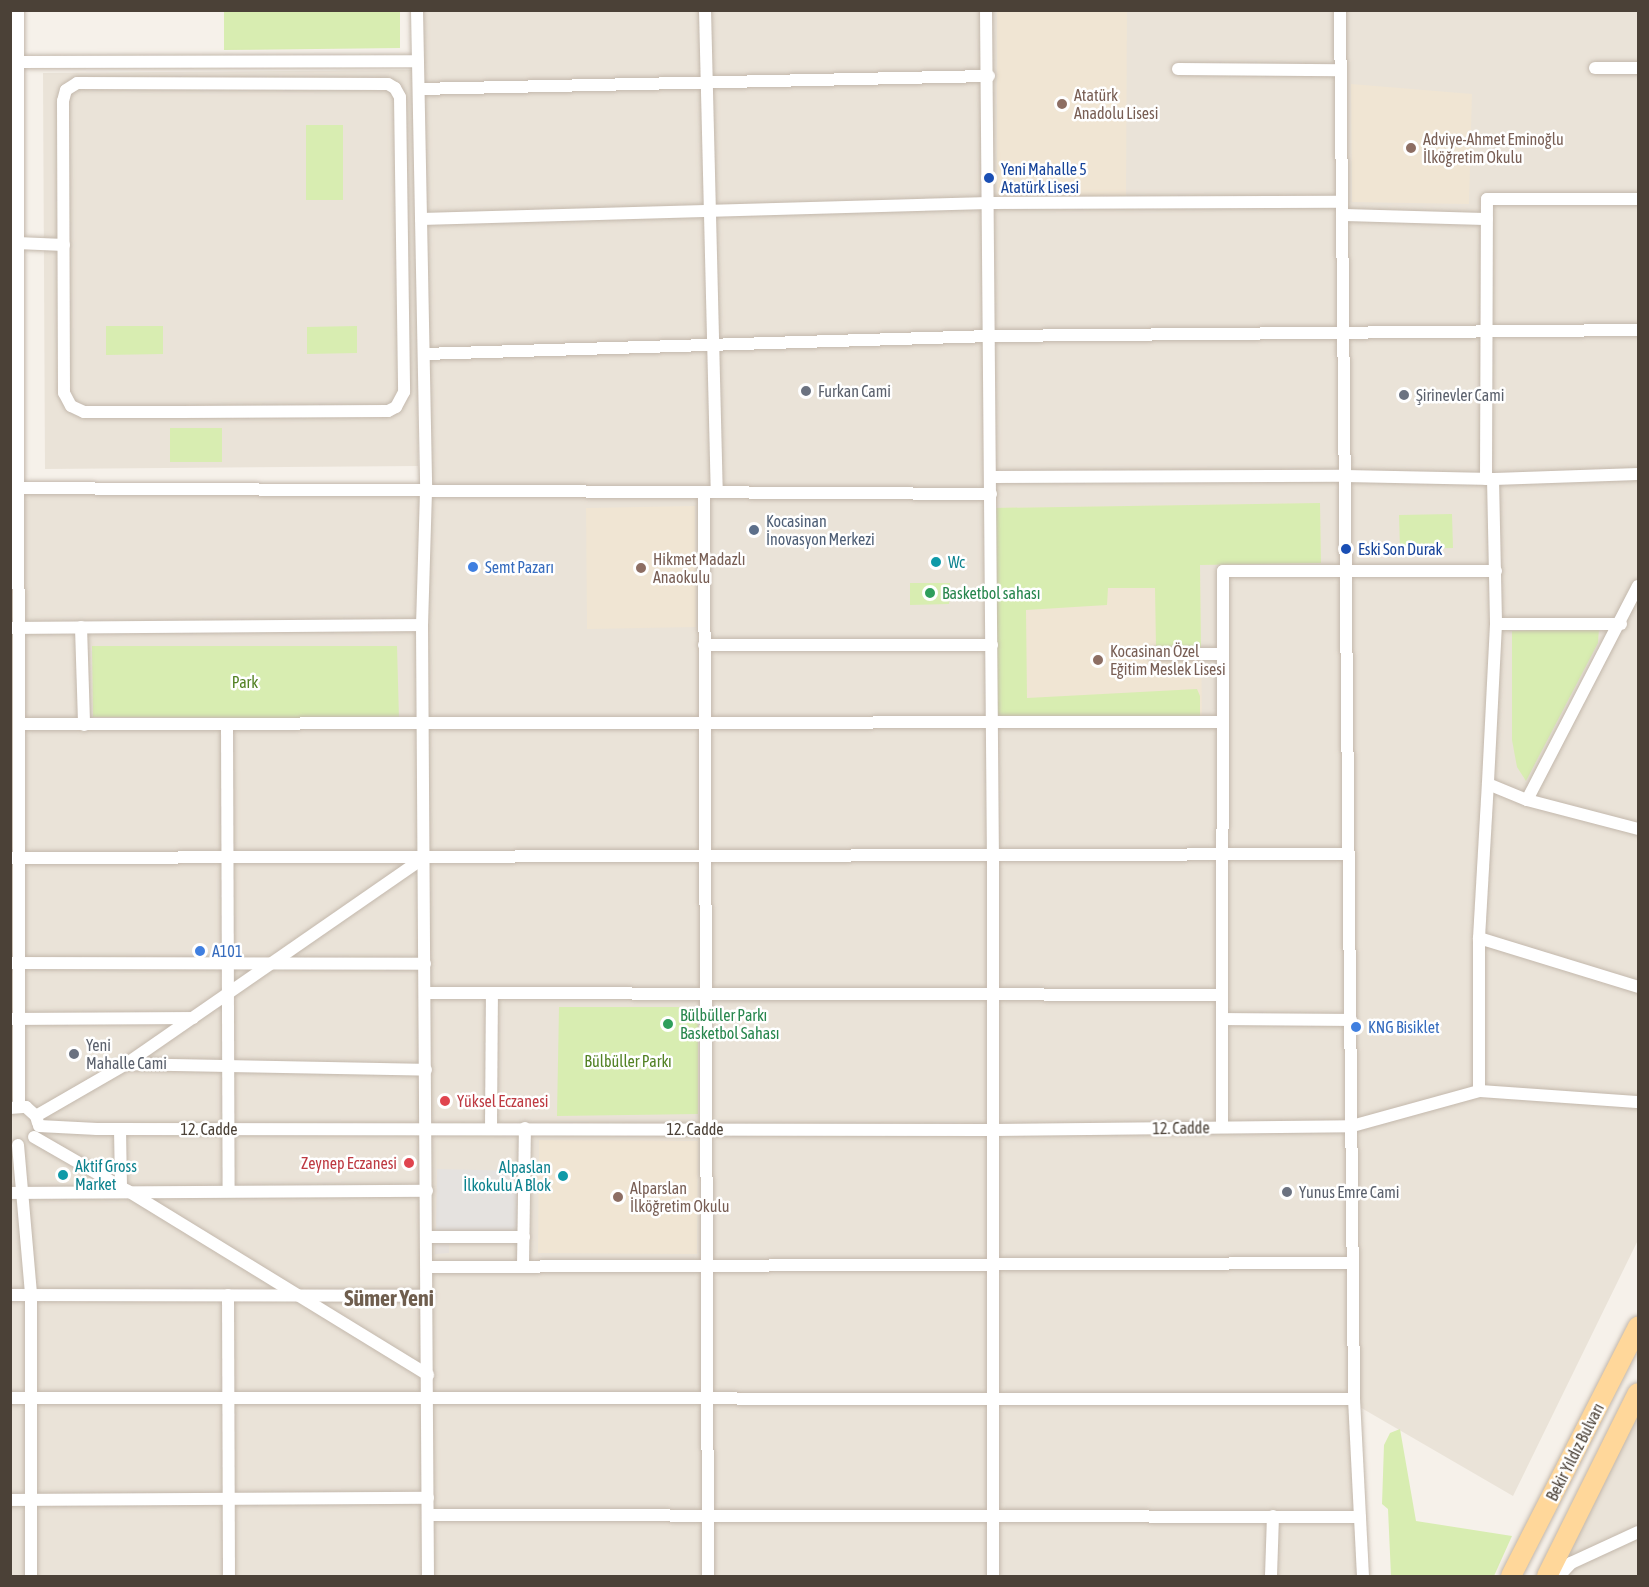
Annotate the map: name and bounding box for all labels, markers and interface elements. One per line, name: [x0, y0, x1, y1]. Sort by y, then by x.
place label: Atatürk Anadolu Lisesi: [1074, 85, 1158, 123]
marker: Atatürk Anadolu Lisesi: [1055, 97, 1069, 111]
place label: Adviye-Ahmet Eminoğlu İlköğretim Okulu: [1423, 129, 1564, 167]
marker: Adviye-Ahmet Eminoğlu İlköğretim Okulu: [1404, 141, 1418, 155]
place label: Yeni Mahalle 5 Atatürk Lisesi: [1001, 159, 1087, 197]
marker: Yeni Mahalle 5 Atatürk Lisesi: [982, 171, 996, 185]
place label: Furkan Cami: [818, 381, 891, 401]
marker: Furkan Cami: [799, 384, 813, 398]
place label: Şirinevler Cami: [1416, 385, 1504, 405]
marker: Şirinevler Cami: [1397, 388, 1411, 402]
place label: Kocasinan İnovasyon Merkezi: [766, 511, 875, 549]
marker: Kocasinan İnovasyon Merkezi: [747, 523, 761, 537]
place label: Eski Son Durak: [1358, 539, 1443, 559]
marker: Eski Son Durak: [1339, 542, 1353, 556]
place label: Hikmet Madazlı Anaokulu: [653, 549, 745, 587]
place label: Wc: [948, 552, 965, 572]
marker: Wc: [929, 555, 943, 569]
place label: Semt Pazarı: [485, 557, 554, 577]
marker: Semt Pazarı: [466, 560, 480, 574]
marker: Hikmet Madazlı Anaokulu: [634, 561, 648, 575]
place label: Basketbol sahası: [942, 583, 1040, 603]
marker: Basketbol sahası: [923, 586, 937, 600]
place label: Kocasinan Özel Eğitim Meslek Lisesi: [1110, 641, 1226, 679]
marker: Kocasinan Özel Eğitim Meslek Lisesi: [1091, 653, 1105, 667]
park label: Park: [232, 672, 258, 692]
place label: A101: [212, 941, 242, 961]
marker: A101: [193, 944, 207, 958]
place label: Bülbüller Parkı Basketbol Sahası: [680, 1005, 779, 1043]
marker: Bülbüller Parkı Basketbol Sahası: [661, 1017, 675, 1031]
place label: KNG Bisiklet: [1368, 1017, 1440, 1037]
marker: KNG Bisiklet: [1349, 1020, 1363, 1034]
place label: Yeni Mahalle Cami: [86, 1035, 167, 1073]
marker: Yeni Mahalle Cami: [67, 1047, 81, 1061]
park label: Bülbüller Parkı: [584, 1051, 672, 1071]
place label: Yüksel Eczanesi: [457, 1091, 549, 1111]
marker: Yüksel Eczanesi: [438, 1094, 452, 1108]
street label: 12. Cadde: [1152, 1118, 1210, 1138]
street label: 12. Cadde: [180, 1119, 238, 1139]
street label: 12. Cadde: [666, 1119, 724, 1139]
place label: Zeynep Eczanesi: [301, 1153, 397, 1173]
place label: Aktif Gross Market: [75, 1156, 137, 1194]
marker: Zeynep Eczanesi: [402, 1156, 416, 1170]
place label: Alpaslan İlkokulu A Blok: [463, 1157, 551, 1195]
marker: Aktif Gross Market: [56, 1168, 70, 1182]
marker: Alpaslan İlkokulu A Blok: [556, 1169, 570, 1183]
place label: Alparslan İlköğretim Okulu: [630, 1178, 730, 1216]
place label: Yunus Emre Cami: [1299, 1182, 1400, 1202]
marker: Yunus Emre Cami: [1280, 1185, 1294, 1199]
marker: Alparslan İlköğretim Okulu: [611, 1190, 625, 1204]
district label: Sümer Yeni: [344, 1286, 434, 1312]
street label: Bekir Yıldız Bulvarı: [1542, 1400, 1608, 1504]

